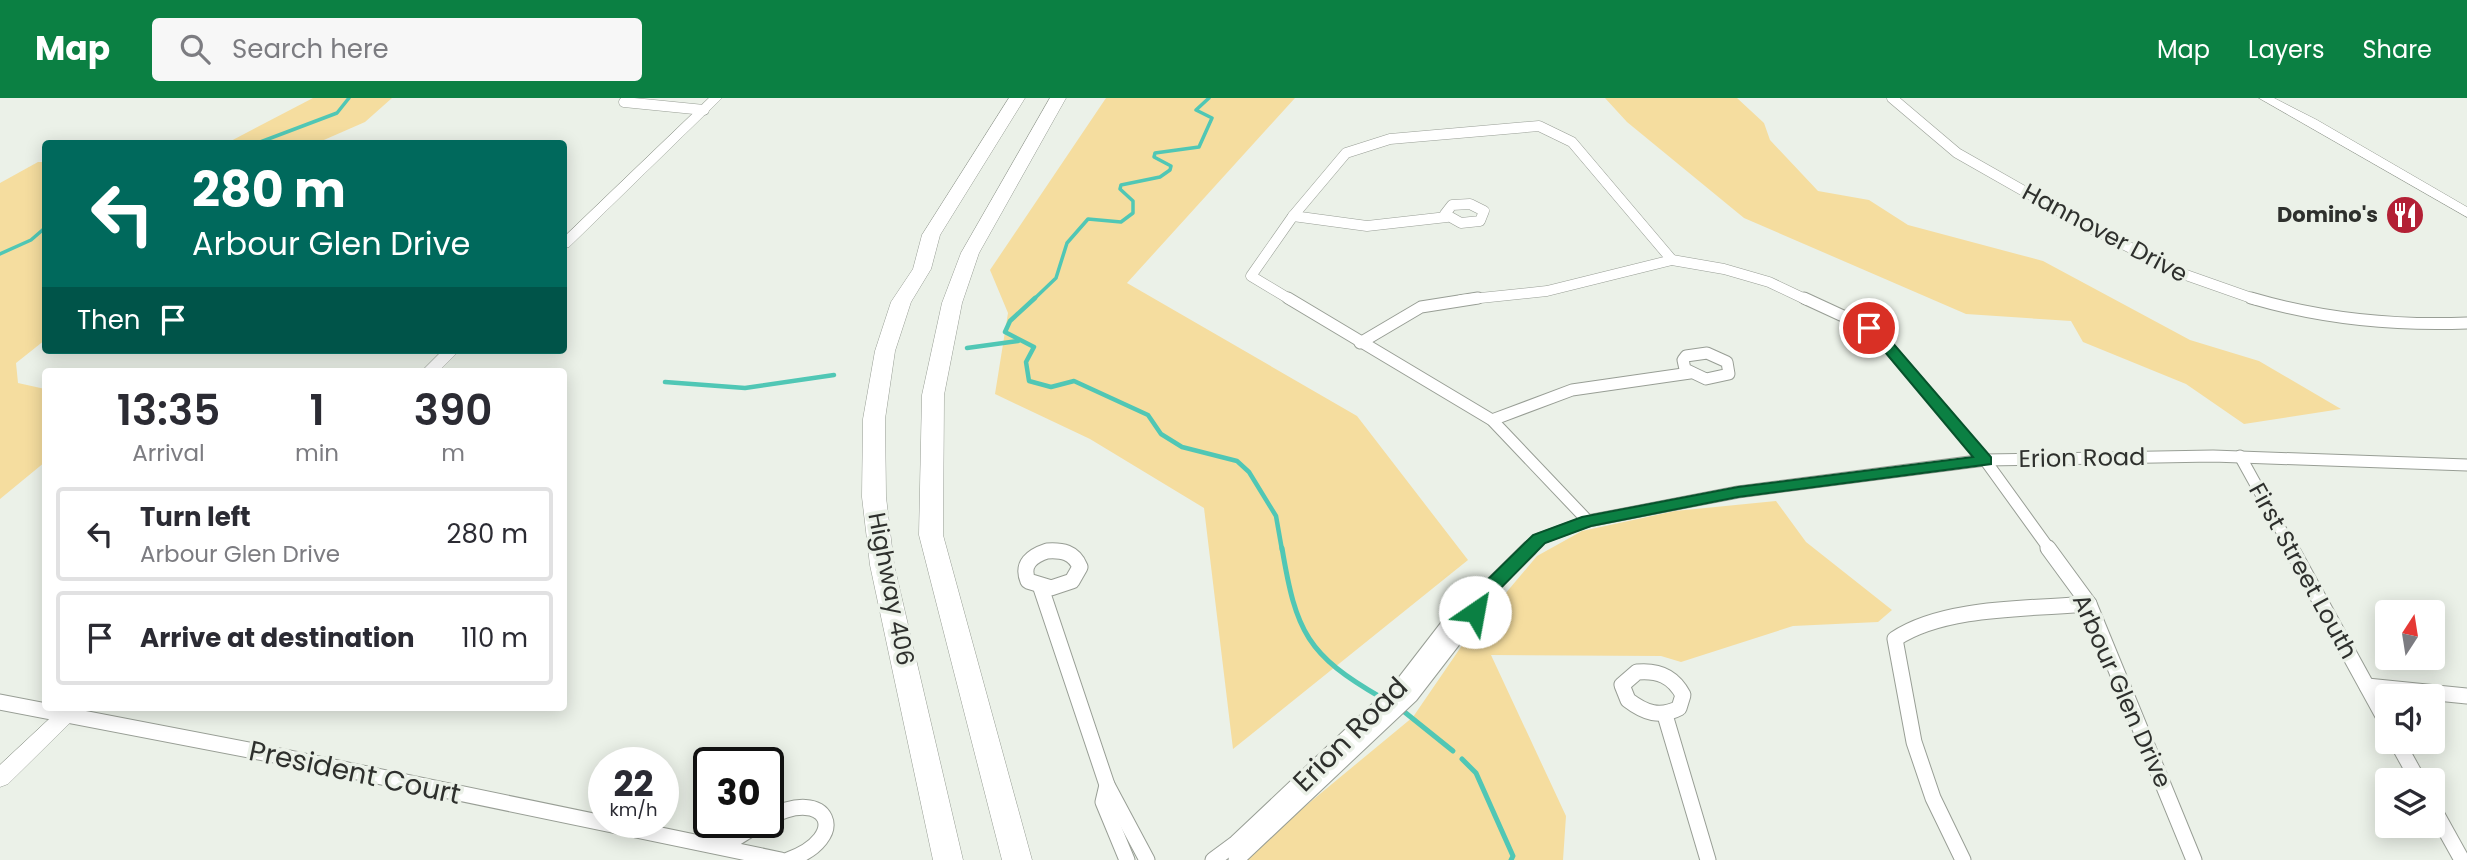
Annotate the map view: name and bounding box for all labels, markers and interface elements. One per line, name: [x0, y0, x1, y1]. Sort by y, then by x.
search box: [152, 18, 642, 81]
text: Map: [35, 25, 110, 72]
icon: search: [176, 30, 214, 68]
text: Search here: [232, 31, 389, 67]
text: Map: [2157, 33, 2210, 66]
text: Layers: [2248, 33, 2324, 66]
text: Share: [2362, 33, 2432, 66]
text: 280 m: [192, 156, 346, 224]
icon: left: [77, 168, 168, 259]
street label: Hannover Drive: [2017, 175, 2194, 290]
restaurant icon: Domino's: [2384, 194, 2426, 236]
place label: Domino's: [2277, 200, 2378, 229]
text: Arbour Glen Drive: [192, 221, 470, 266]
pin: [1839, 298, 1899, 358]
icon: arrive: [154, 301, 192, 339]
text: Then: [77, 302, 140, 338]
icon: arrive: [1850, 309, 1888, 347]
text: 13:35: [117, 381, 220, 440]
text: 1: [309, 381, 325, 440]
text: 390: [414, 381, 492, 440]
text: Arrival: [132, 437, 205, 469]
text: min: [295, 437, 339, 469]
text: m: [441, 437, 465, 469]
street label: Erion Road: [2018, 440, 2146, 475]
street label: First Street Louth: [2241, 477, 2366, 665]
text: Turn left: [140, 499, 251, 535]
street label: Highway 406: [860, 510, 923, 668]
icon: left: [81, 515, 119, 553]
text: 280 m: [447, 516, 528, 552]
text: Arbour Glen Drive: [140, 538, 340, 570]
position arrow: [1438, 575, 1512, 649]
street label: Arbour Glen Drive: [2065, 589, 2180, 793]
north arrow: [2375, 600, 2445, 670]
map controls: [2375, 600, 2445, 838]
icon: arrive: [81, 619, 119, 657]
text: Arrive at destination: [140, 620, 415, 656]
text: 110 m: [461, 620, 528, 656]
street label: Erion Road: [1284, 668, 1416, 800]
button: sound: [2375, 684, 2445, 754]
street label: President Court: [245, 731, 464, 814]
speed limit sign: 30: [693, 747, 784, 838]
text: 22: [614, 759, 653, 808]
button: layers: [2375, 768, 2445, 838]
text: km/h: [610, 797, 657, 822]

